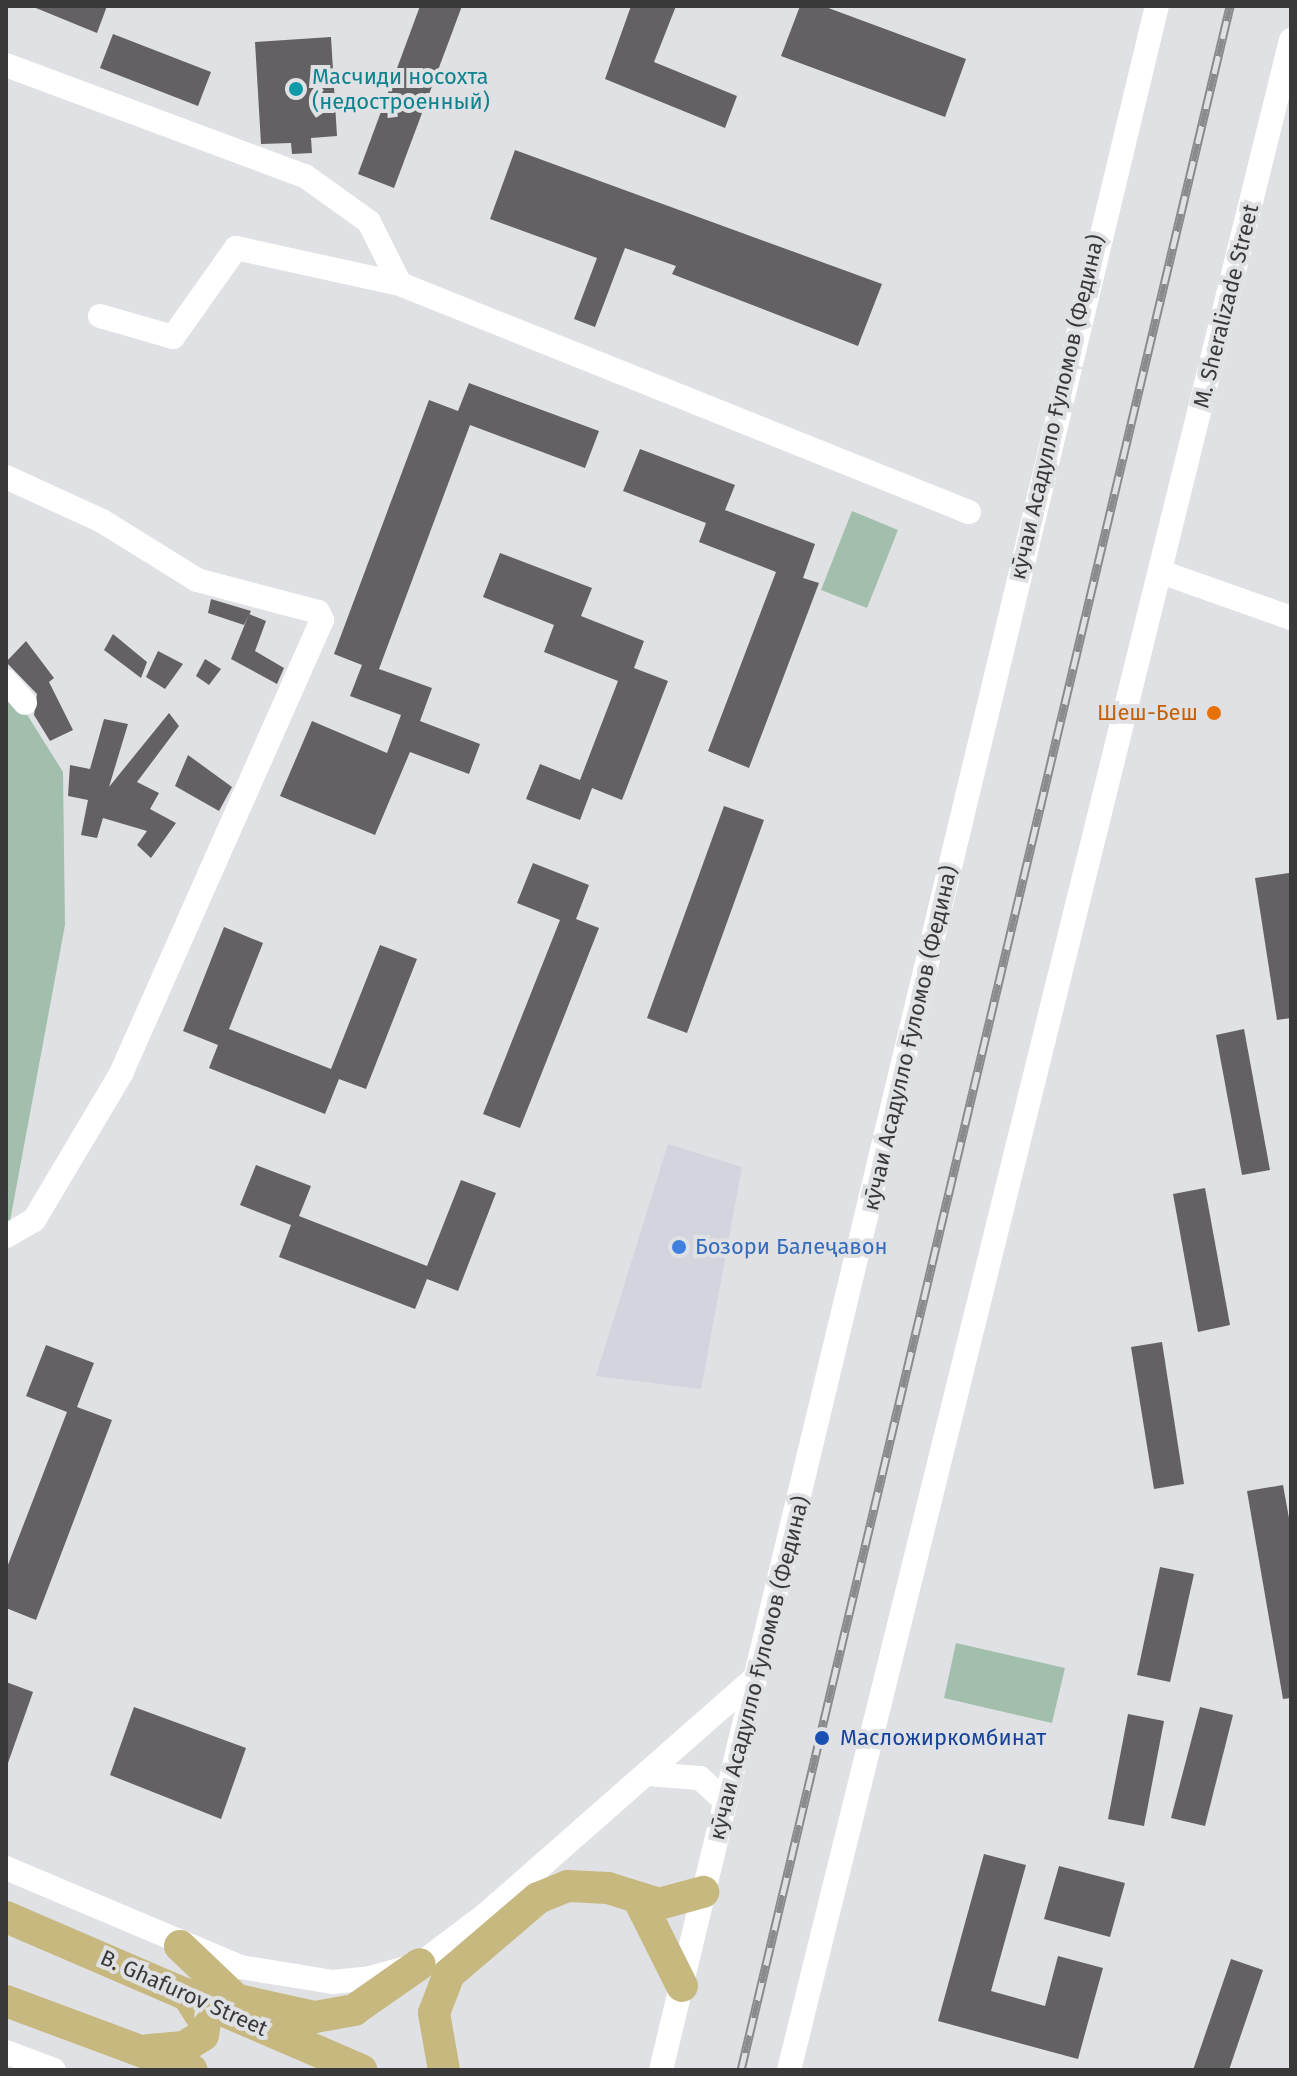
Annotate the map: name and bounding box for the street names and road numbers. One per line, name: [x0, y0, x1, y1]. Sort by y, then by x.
street label: M. Sheralizade Street: [1188, 201, 1264, 411]
street label: кӯчаи Асадулло Ғуломов (Федина): [1004, 232, 1110, 582]
street label: кӯчаи Асадулло Ғуломов (Федина): [857, 863, 963, 1213]
street label: кӯчаи Асадулло Ғуломов (Федина): [703, 1493, 815, 1843]
street label: B. Ghafurov Street: [96, 1944, 272, 2042]

